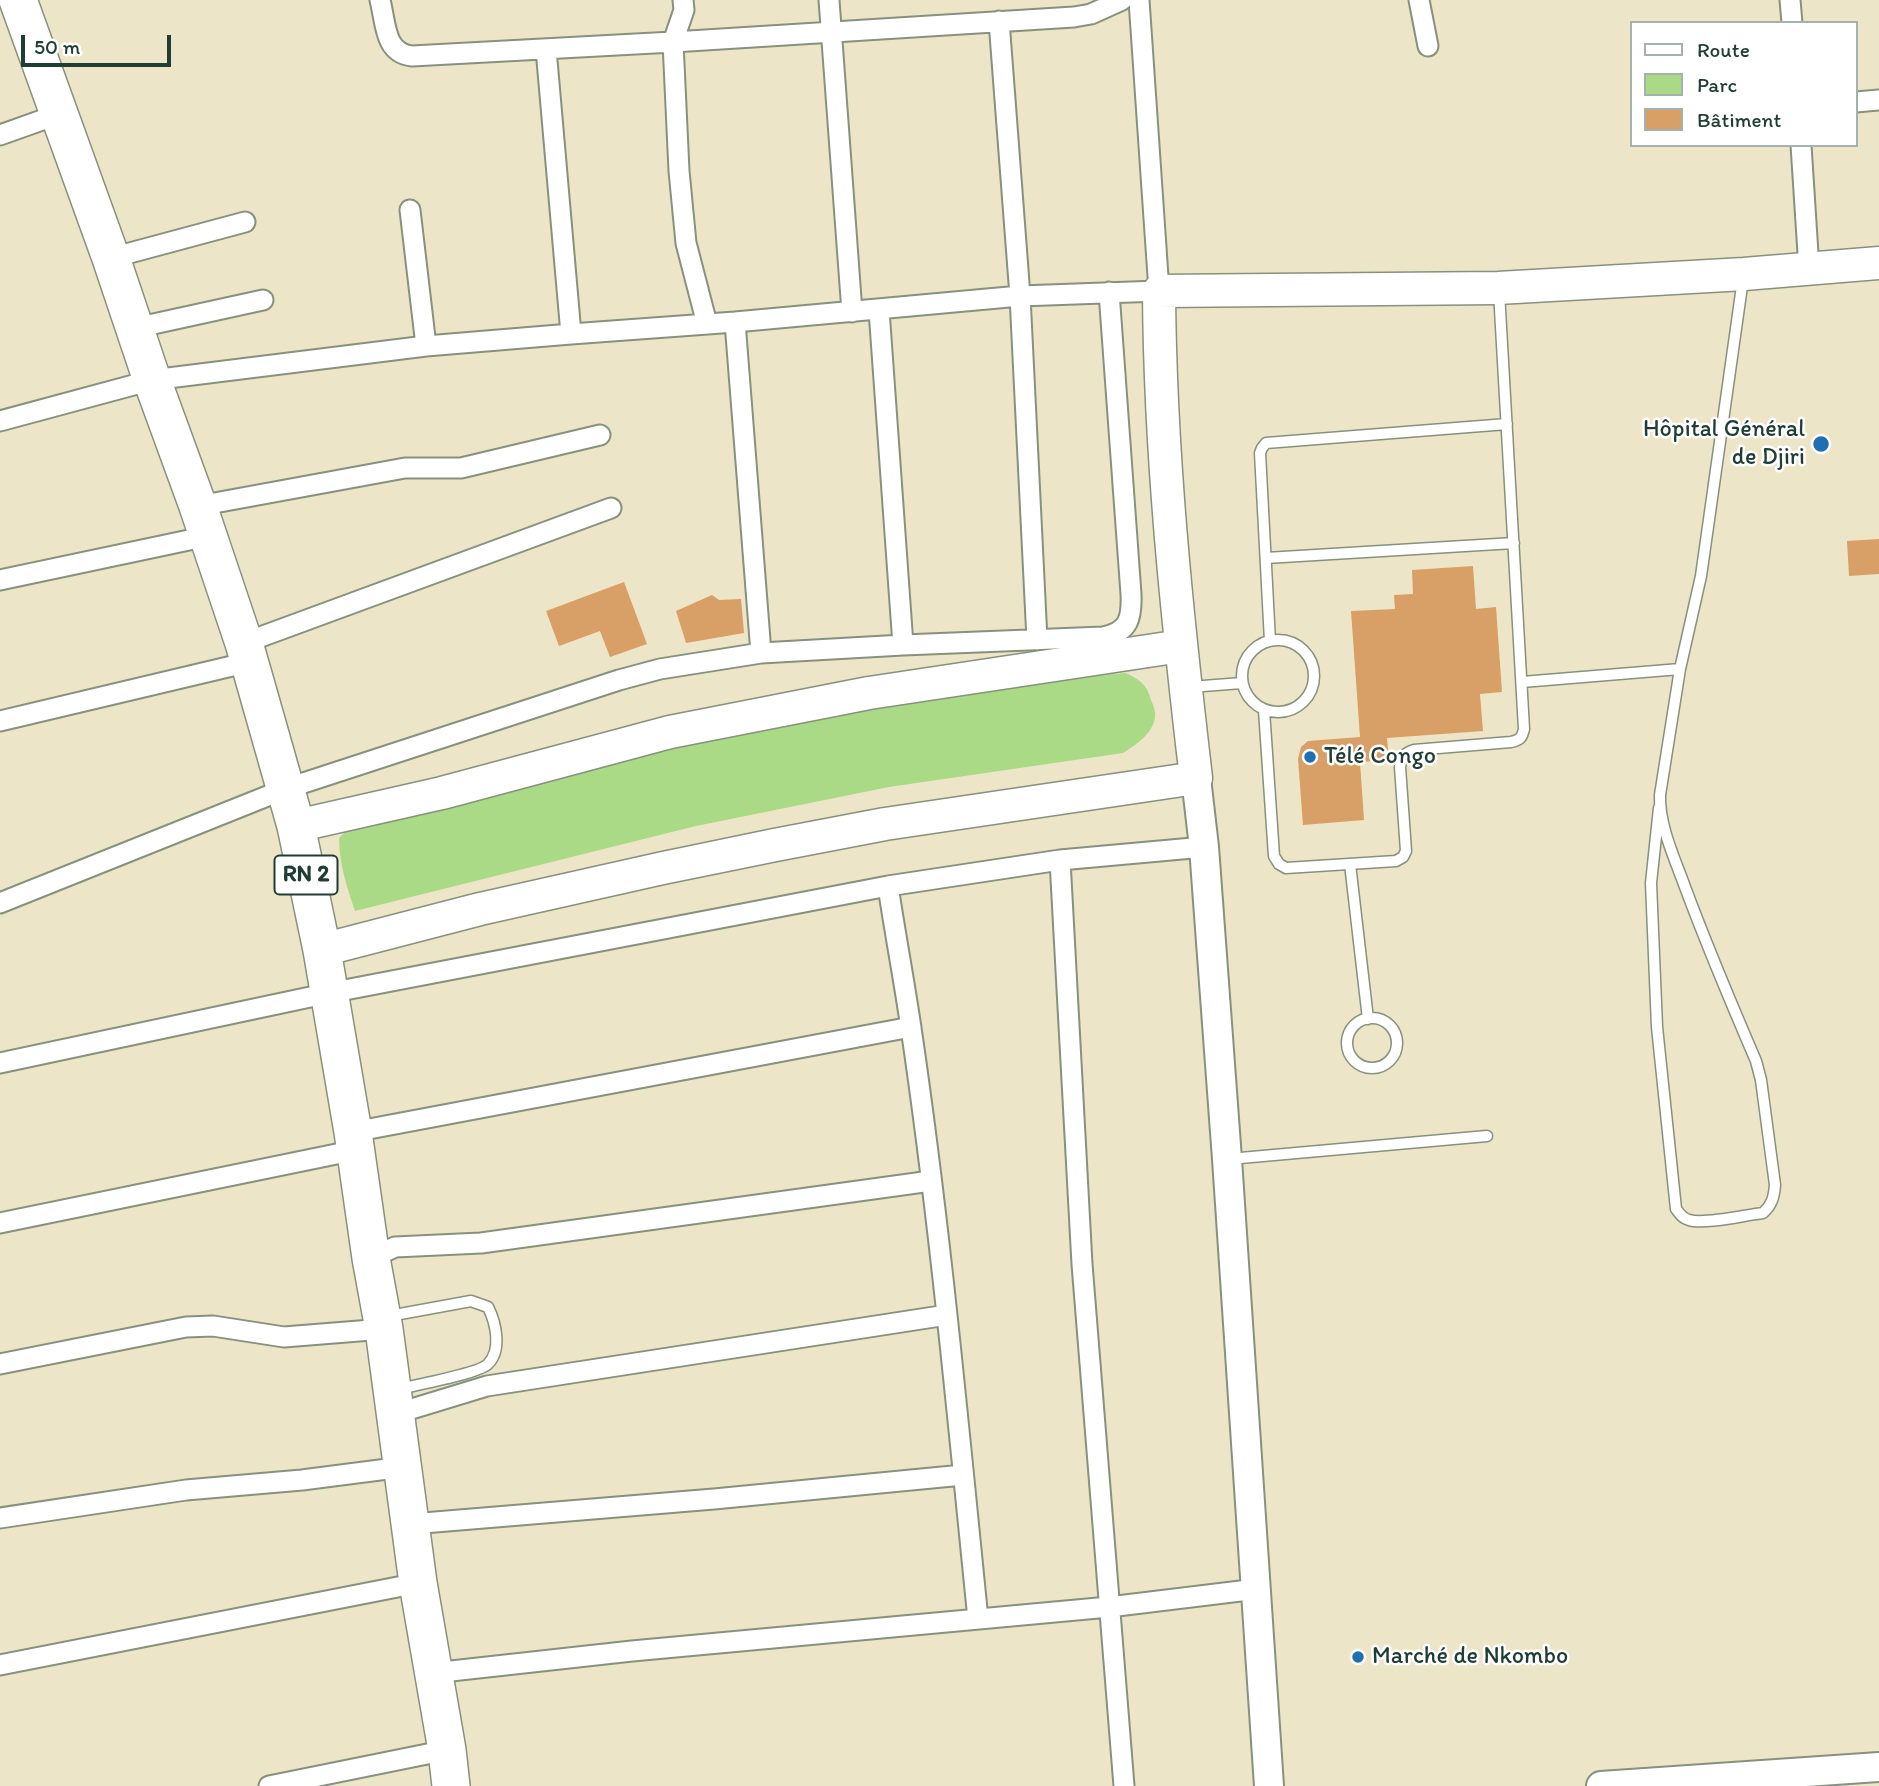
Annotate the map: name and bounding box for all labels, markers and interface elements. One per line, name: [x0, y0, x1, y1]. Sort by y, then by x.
scale bar: [24, 21, 175, 65]
legend: [1630, 21, 1858, 147]
text: 50 m: [34, 34, 80, 59]
text: Route: [1697, 37, 1750, 62]
text: Parc: [1697, 72, 1737, 97]
text: Bâtiment: [1697, 107, 1781, 132]
place label: Hôpital Général de Djiri: [1643, 416, 1805, 472]
marker: Hôpital Général de Djiri: [1811, 434, 1831, 454]
place label: Télé Congo: [1324, 743, 1436, 771]
marker: Télé Congo: [1302, 749, 1318, 765]
road number: RN 2: [274, 856, 338, 894]
place label: Marché de Nkombo: [1372, 1643, 1568, 1671]
marker: Marché de Nkombo: [1350, 1649, 1366, 1665]

